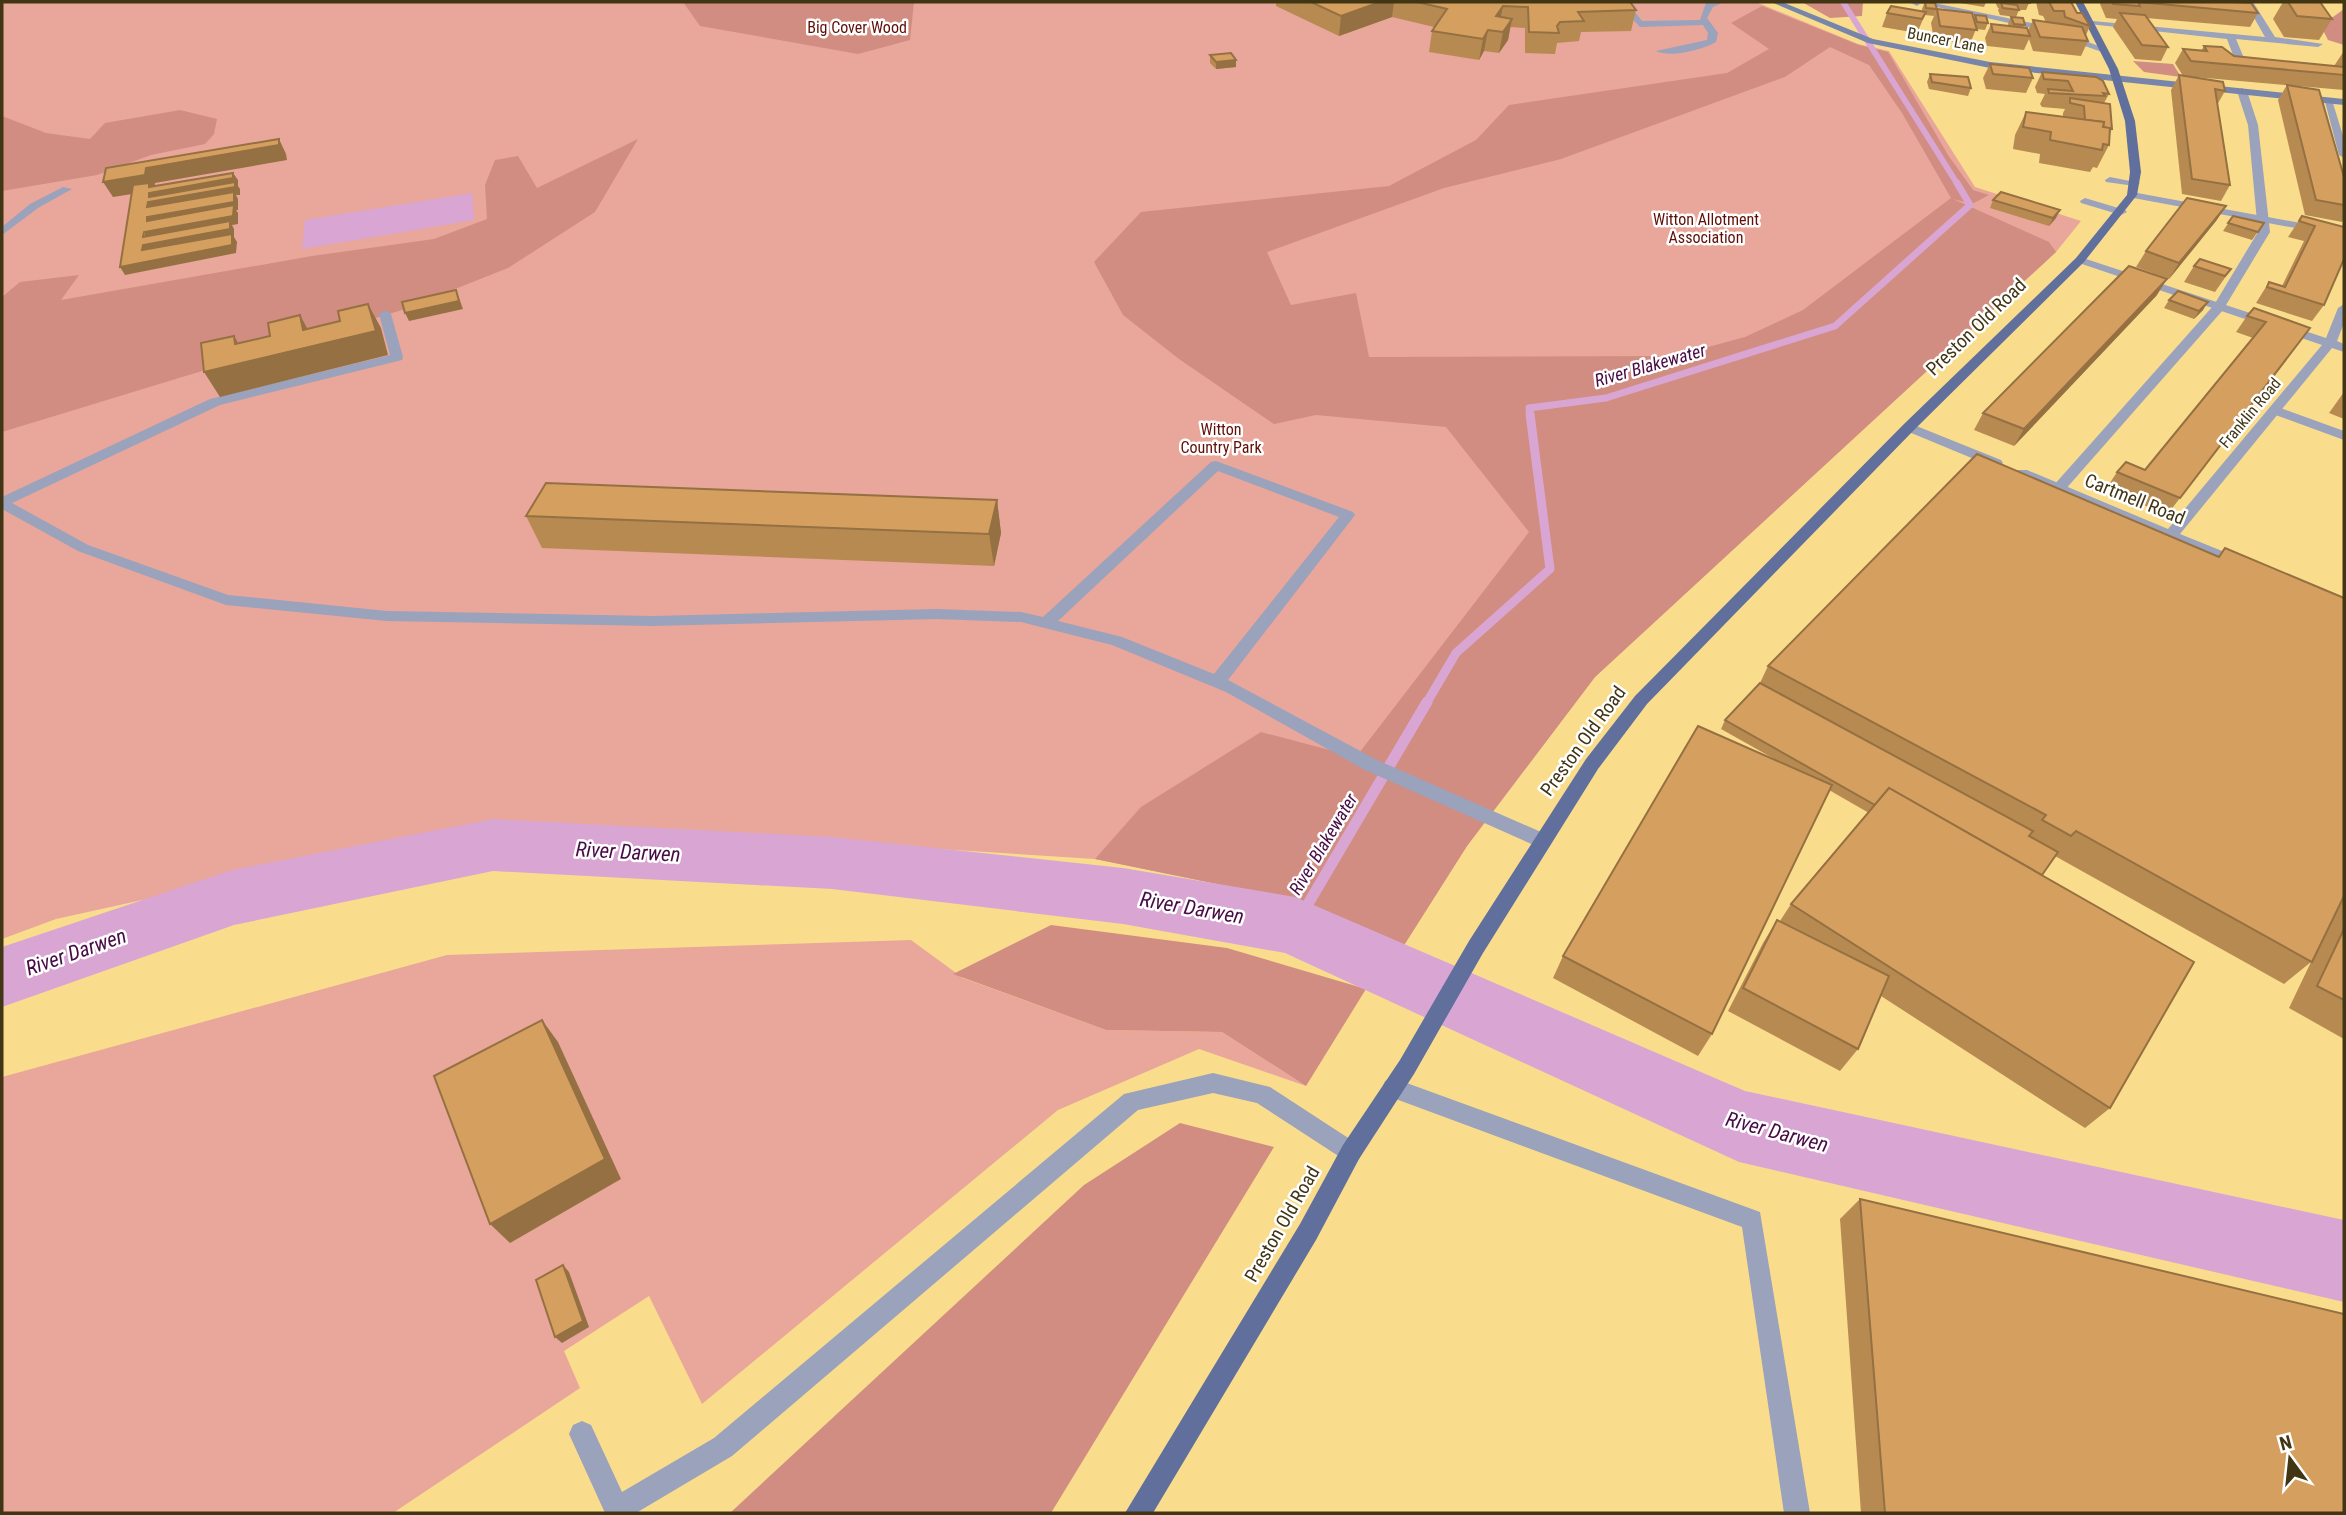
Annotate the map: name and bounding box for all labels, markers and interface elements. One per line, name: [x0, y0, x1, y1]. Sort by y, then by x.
park label: Big Cover Wood: [807, 18, 907, 37]
street label: Buncer Lane: [1906, 23, 1986, 57]
park label: Witton Allotment Association: [1653, 210, 1759, 247]
street label: Preston Old Road: [1921, 274, 2031, 380]
water label: River Blakewater: [1592, 339, 1709, 391]
street label: Franklin Road: [2215, 374, 2285, 452]
park label: Witton Country Park: [1180, 420, 1262, 457]
street label: Cartmell Road: [2081, 468, 2189, 530]
street label: Preston Old Road: [1535, 682, 1631, 800]
water label: River Blakewater: [1285, 789, 1362, 898]
water label: River Darwen: [575, 837, 681, 867]
water label: River Darwen: [1138, 887, 1246, 929]
water label: River Darwen: [22, 924, 130, 980]
water label: River Darwen: [1723, 1107, 1831, 1157]
street label: Preston Old Road: [1240, 1162, 1324, 1286]
north arrow: [2255, 1424, 2325, 1494]
text: N: [2277, 1430, 2294, 1456]

